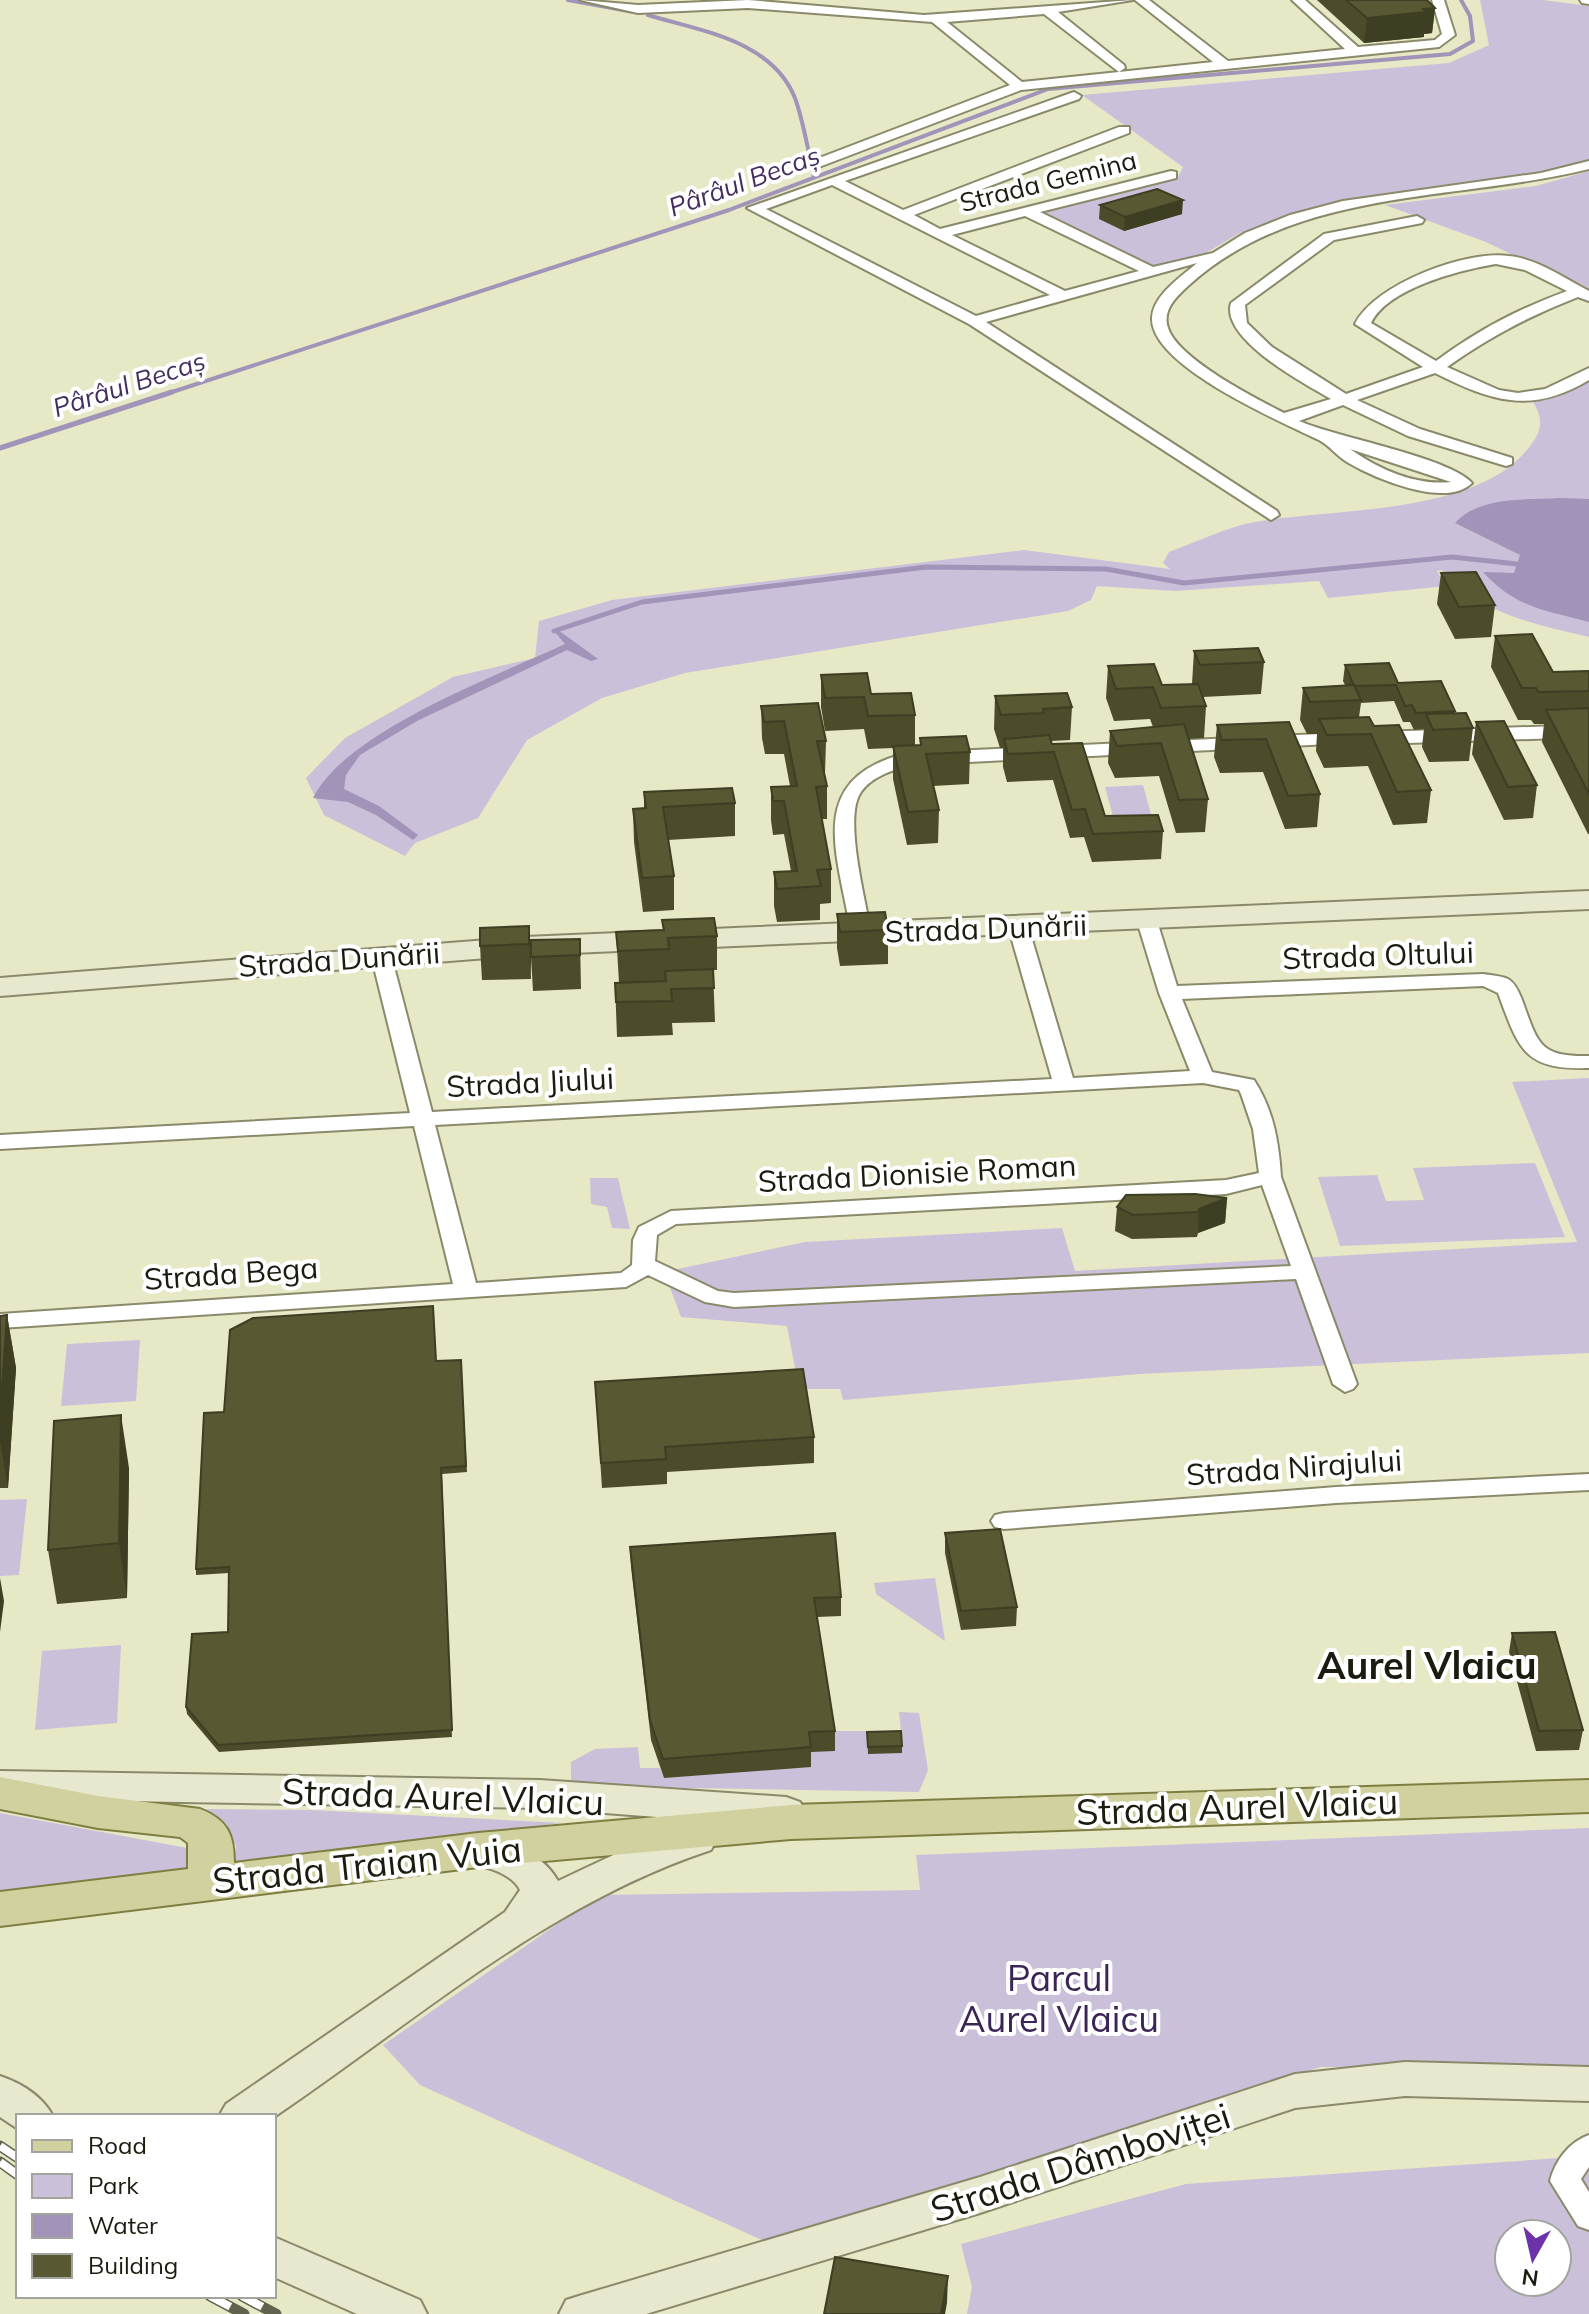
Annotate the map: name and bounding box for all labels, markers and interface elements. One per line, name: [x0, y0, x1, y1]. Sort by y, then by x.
water label: Pârâul Becaș: [664, 138, 824, 224]
street label: Strada Gemina: [956, 143, 1140, 219]
water label: Pârâul Becaș: [48, 344, 210, 424]
street label: Strada Dunării: [884, 905, 1088, 951]
street label: Strada Dunării: [237, 933, 441, 985]
street label: Strada Oltului: [1282, 933, 1474, 977]
street label: Strada Jiului: [445, 1059, 615, 1105]
street label: Strada Dionisie Roman: [757, 1146, 1077, 1200]
street label: Strada Bega: [143, 1248, 319, 1298]
street label: Strada Nirajului: [1185, 1441, 1403, 1493]
district label: Aurel Vlaicu: [1317, 1641, 1537, 1689]
street label: Strada Aurel Vlaicu: [281, 1768, 605, 1824]
street label: Strada Aurel Vlaicu: [1075, 1778, 1399, 1834]
street label: Strada Traian Vuia: [210, 1825, 524, 1903]
park label: Parcul Aurel Vlaicu: [959, 1955, 1159, 2041]
street label: Strada Dâmboviței: [925, 2092, 1236, 2233]
legend: [16, 2114, 276, 2298]
text: Road: [88, 2130, 147, 2160]
text: Park: [88, 2170, 139, 2200]
text: Water: [88, 2210, 158, 2240]
north arrow: [1493, 2218, 1573, 2298]
text: Building: [88, 2250, 178, 2280]
text: N: [1520, 2263, 1540, 2293]

